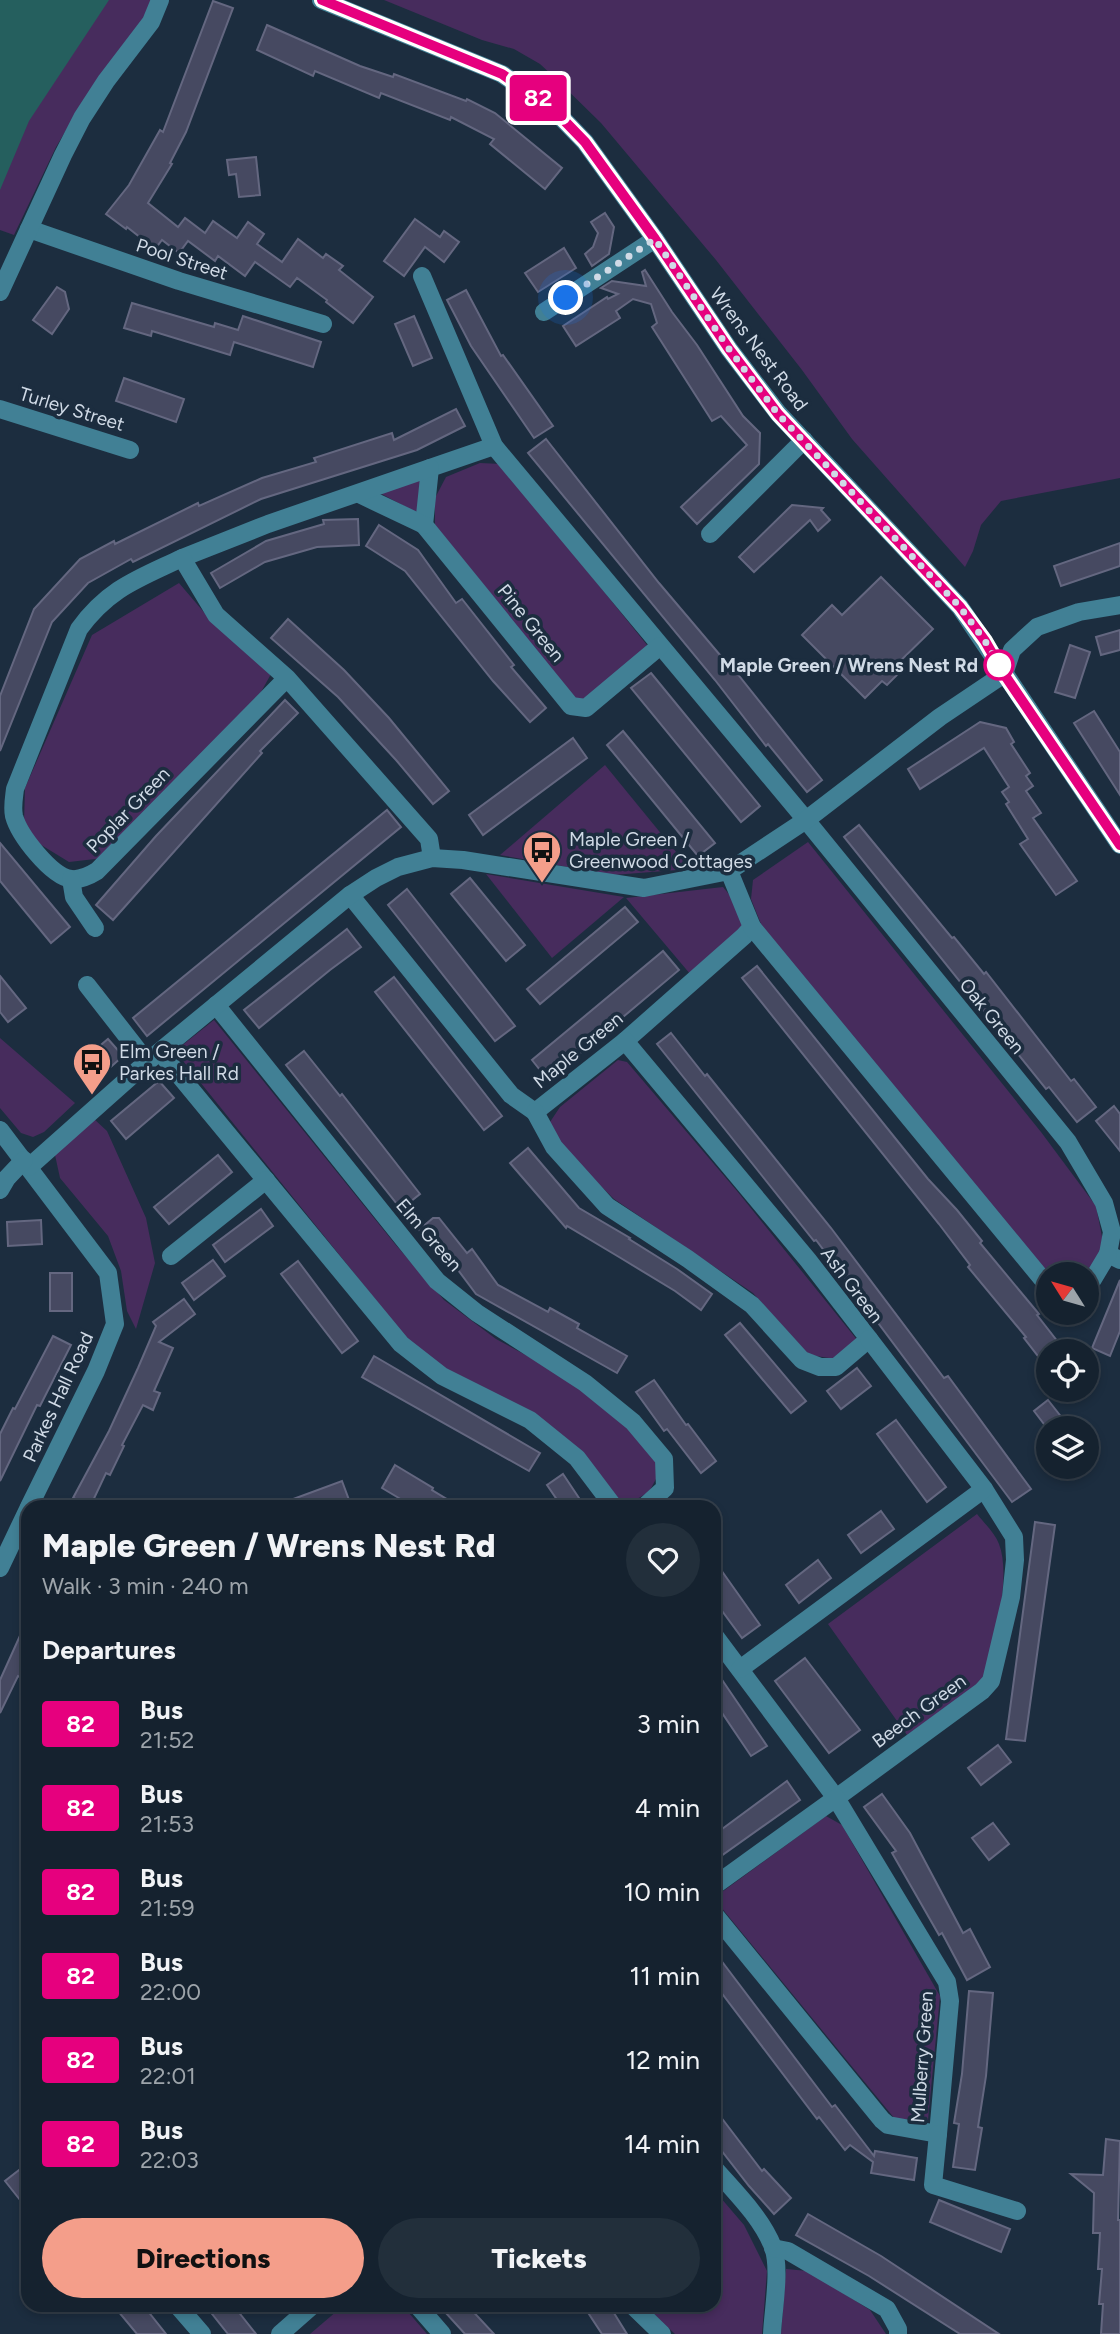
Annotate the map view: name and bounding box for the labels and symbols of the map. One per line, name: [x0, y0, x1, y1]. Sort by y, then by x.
line badge: 82: [506, 75, 570, 121]
street label: Pool Street: [133, 233, 231, 285]
your location: [548, 280, 583, 315]
street label: Wrens Nest Road: [705, 283, 813, 415]
street label: Turley Street: [17, 382, 127, 436]
street label: Pine Green: [493, 580, 569, 666]
marker: Maple Green / Wrens Nest Rd: [984, 650, 1014, 680]
place label: Maple Green / Wrens Nest Rd: [720, 654, 978, 677]
street label: Poplar Green: [81, 762, 175, 858]
place label: Maple Green / Greenwood Cottages: [569, 828, 753, 873]
bus stop icon: Maple Green / Greenwood Cottages: [521, 829, 563, 884]
street label: Oak Green: [955, 974, 1029, 1058]
street label: Maple Green: [529, 1007, 627, 1093]
place label: Elm Green / Parkes Hall Rd: [119, 1040, 239, 1085]
bus stop icon: Elm Green / Parkes Hall Rd: [71, 1041, 113, 1096]
street label: Elm Green: [391, 1194, 467, 1276]
street label: Ash Green: [816, 1242, 888, 1328]
north arrow: [1036, 1262, 1099, 1325]
street label: Parkes Hall Road: [18, 1328, 98, 1466]
street label: Beech Green: [868, 1669, 970, 1753]
street label: Mulberry Green: [906, 1990, 938, 2124]

